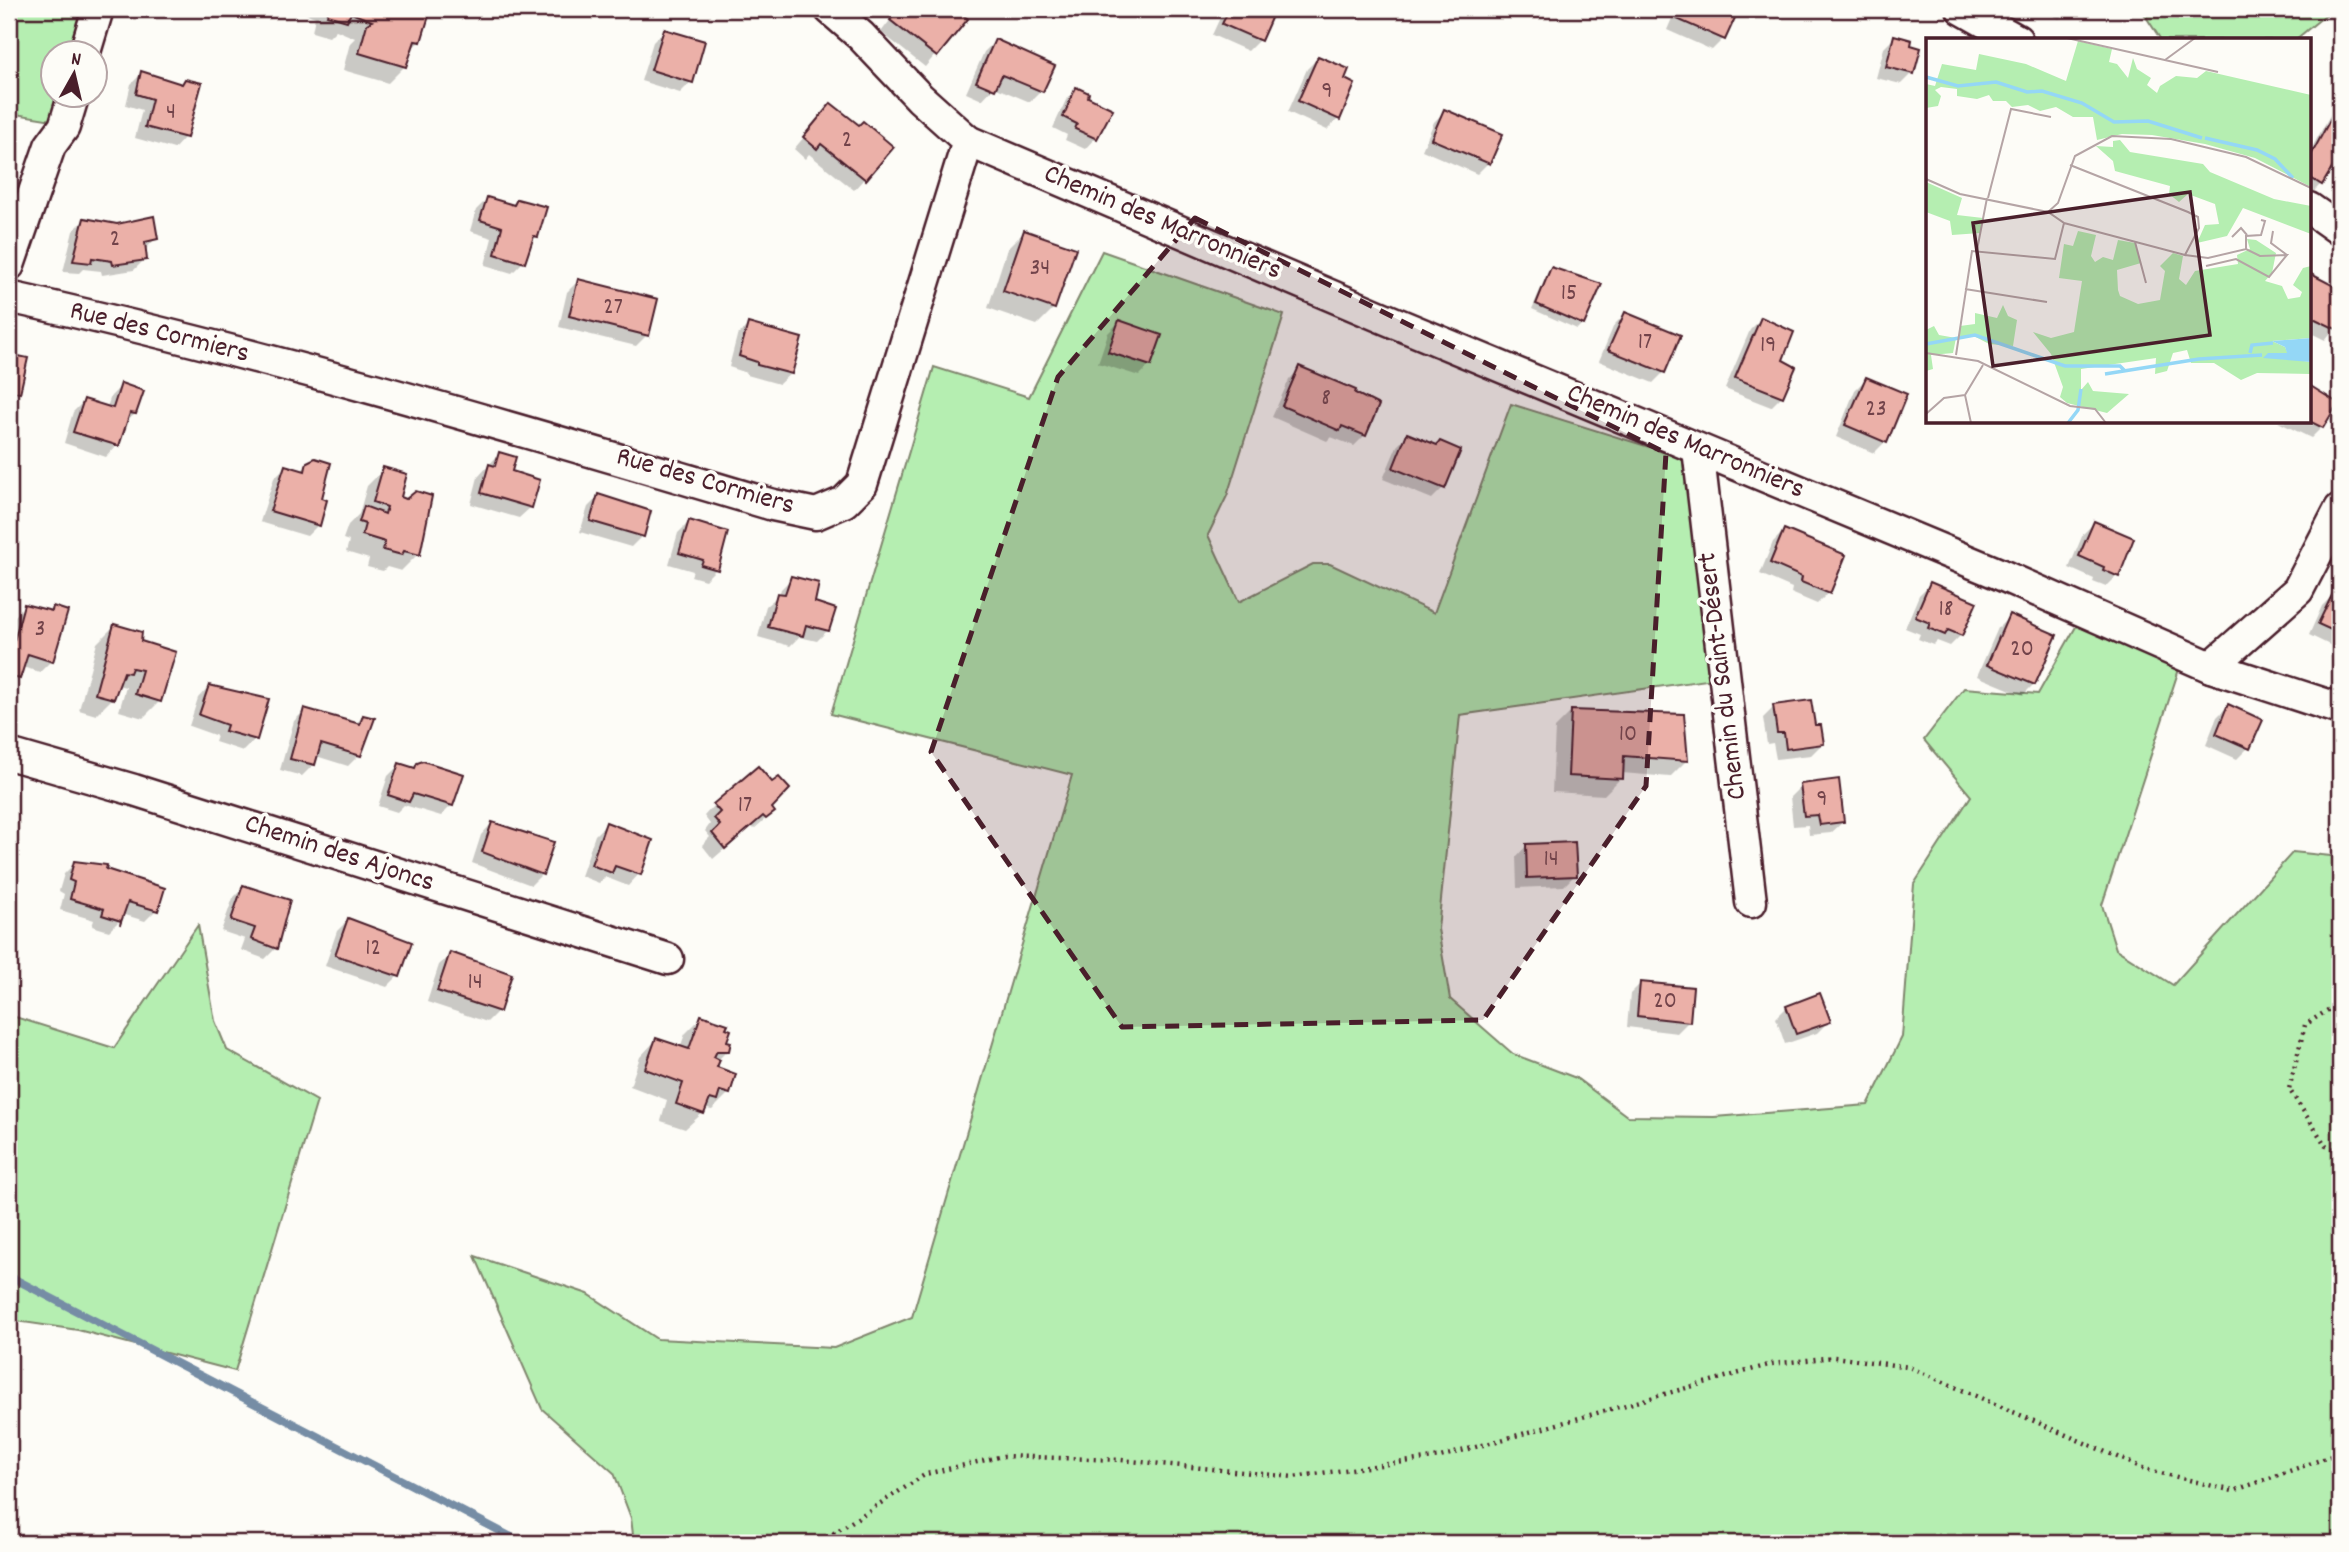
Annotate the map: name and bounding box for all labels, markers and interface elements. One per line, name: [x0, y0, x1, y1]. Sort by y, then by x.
north arrow: [38, 38, 108, 108]
inset map: [1926, 38, 2310, 424]
text: N: [69, 47, 82, 75]
house number: 9: [1322, 75, 1333, 109]
house number: 4: [166, 96, 176, 130]
house number: 2: [842, 124, 852, 158]
street label: Chemin des Marronniers: [1037, 156, 1287, 292]
house number: 2: [110, 223, 120, 257]
house number: 34: [1030, 252, 1050, 286]
house number: 15: [1561, 277, 1577, 311]
house number: 27: [603, 291, 623, 325]
street label: Rue des Cormiers: [65, 292, 253, 376]
house number: 17: [1638, 326, 1652, 360]
house number: 19: [1760, 329, 1776, 363]
street label: Chemin des Marronniers: [1560, 375, 1810, 511]
house number: 8: [1321, 382, 1331, 416]
house number: 23: [1865, 393, 1887, 427]
street label: Rue des Cormiers: [611, 438, 799, 528]
street label: Chemin du Saint-Désert: [1689, 550, 1759, 802]
house number: 18: [1939, 593, 1953, 627]
house number: 3: [35, 613, 45, 647]
house number: 20: [2010, 633, 2034, 667]
house number: 10: [1619, 718, 1637, 752]
house number: 9: [1817, 783, 1828, 817]
house number: 17: [738, 789, 752, 823]
street label: Chemin des Ajoncs: [239, 805, 439, 905]
house number: 14: [1543, 843, 1559, 877]
house number: 12: [365, 932, 381, 966]
house number: 14: [467, 966, 483, 1000]
house number: 20: [1653, 985, 1677, 1019]

